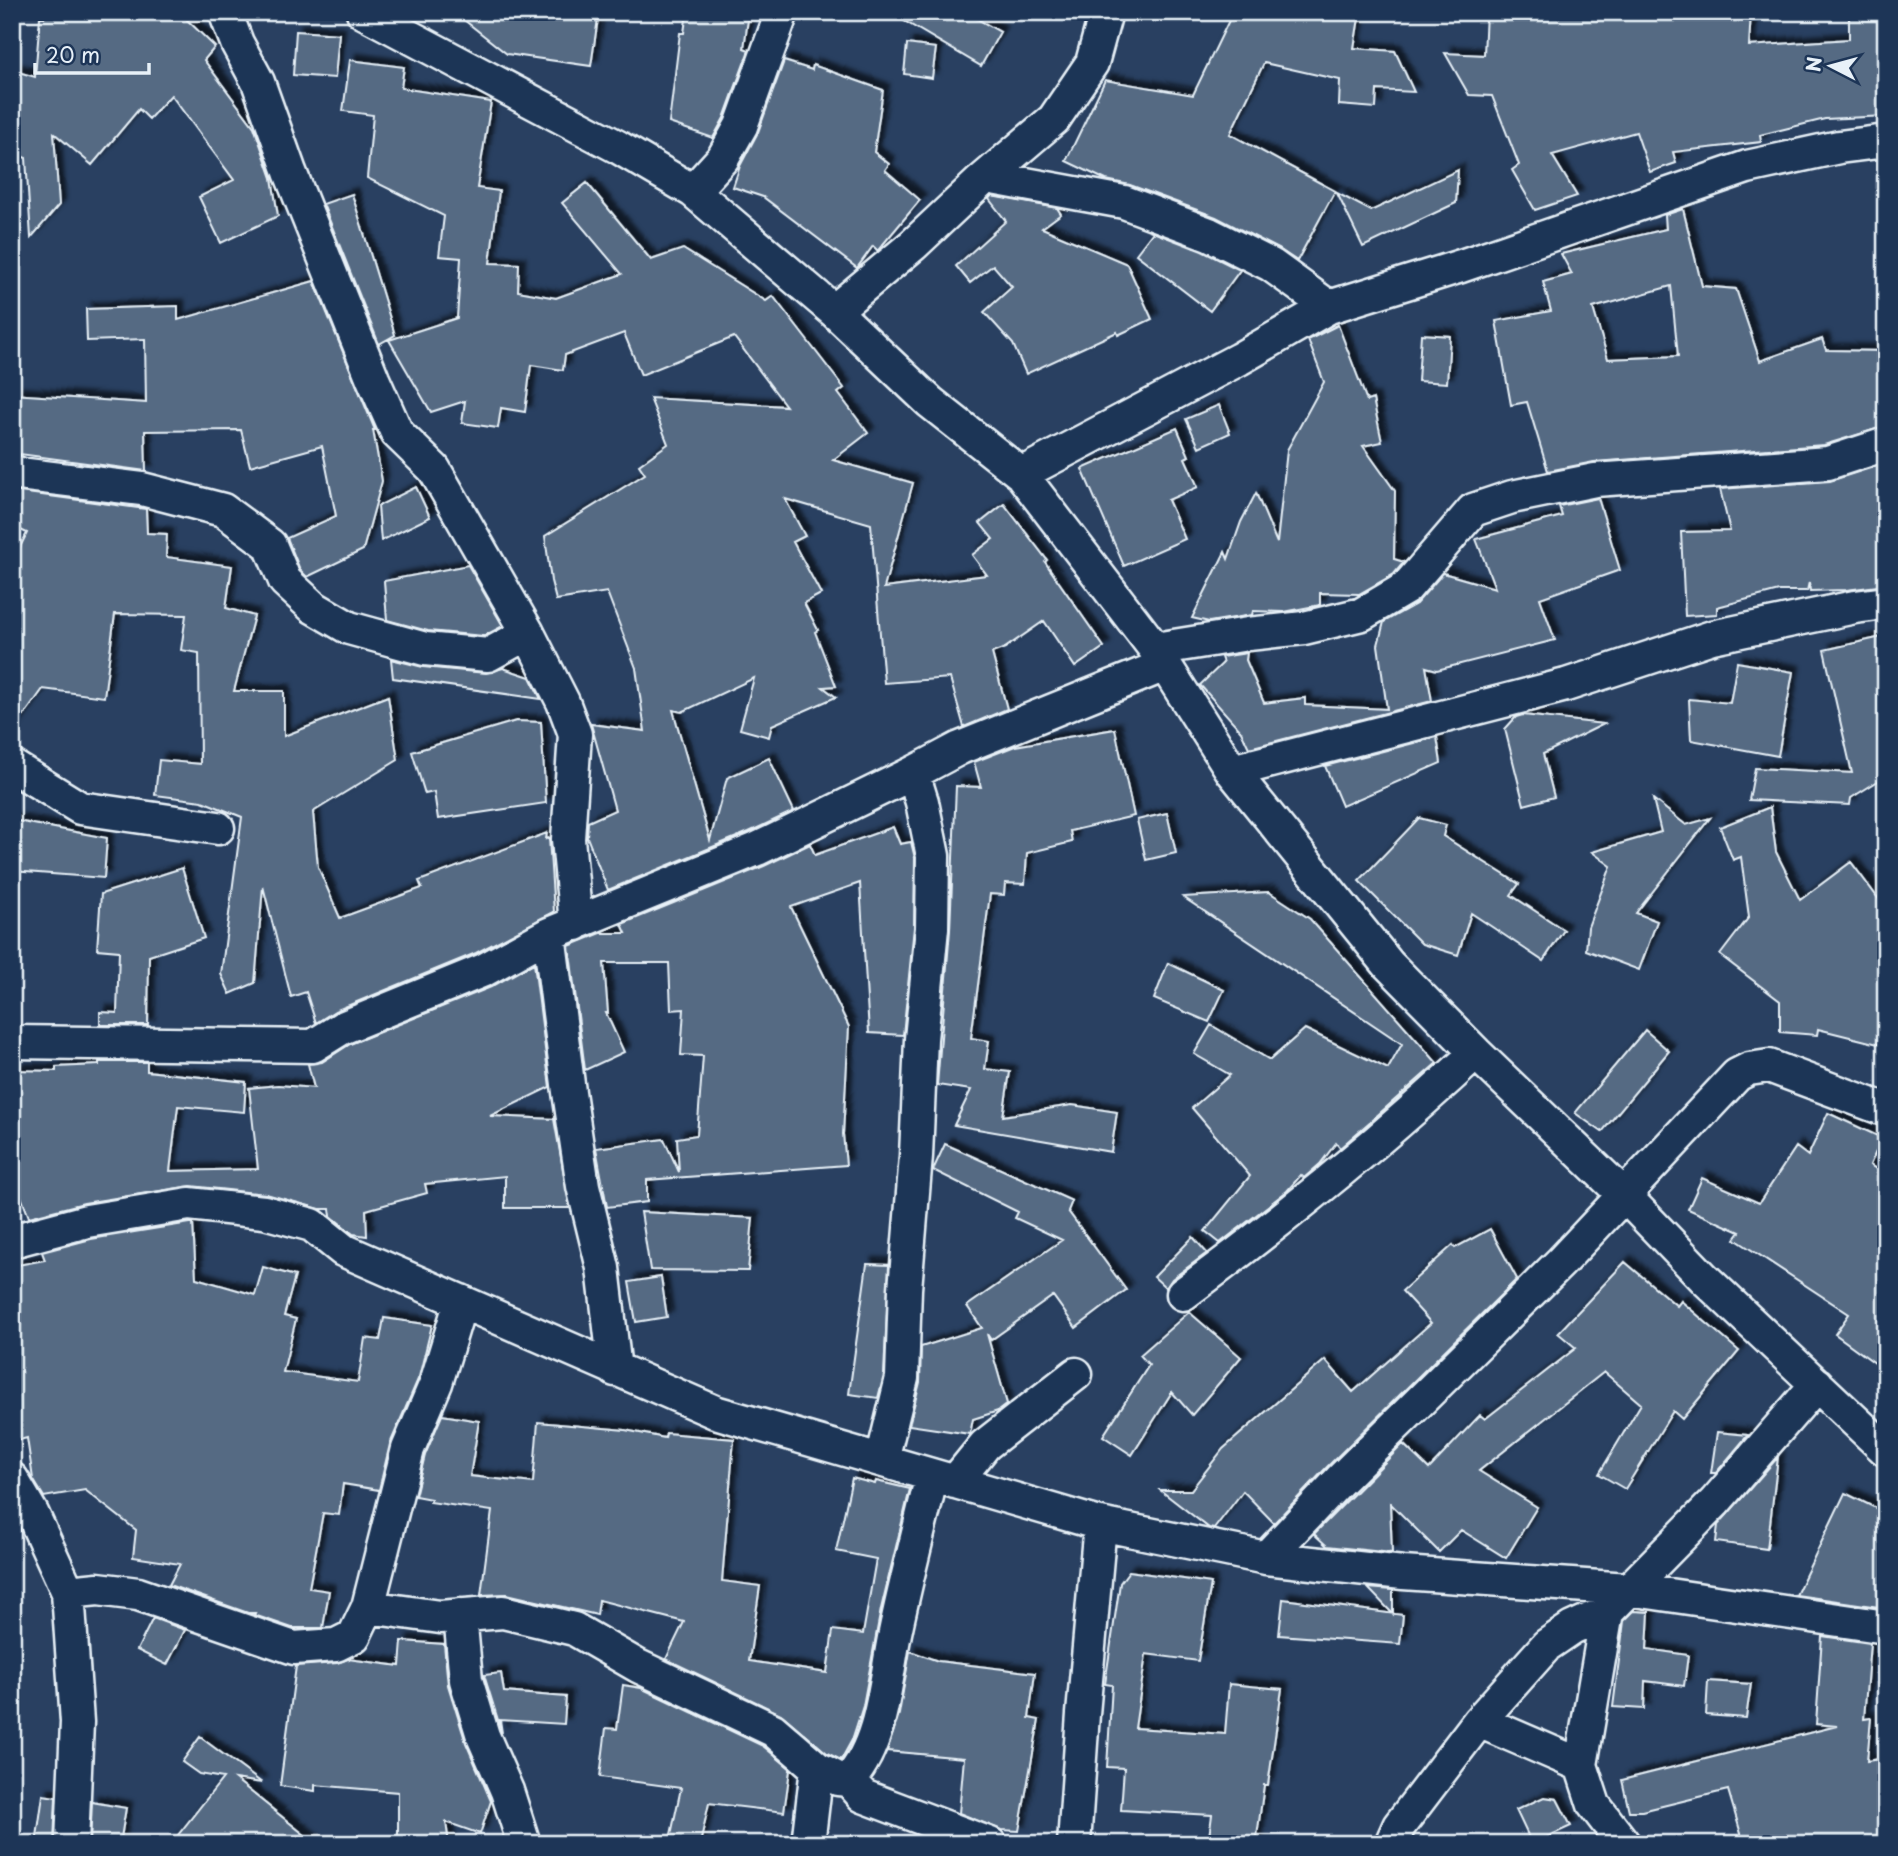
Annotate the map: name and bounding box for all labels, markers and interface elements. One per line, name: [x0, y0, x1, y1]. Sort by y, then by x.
scale bar: [35, 32, 149, 76]
north arrow: [1797, 32, 1867, 102]
text: 20 m: [46, 38, 100, 70]
text: N: [1798, 55, 1828, 73]

